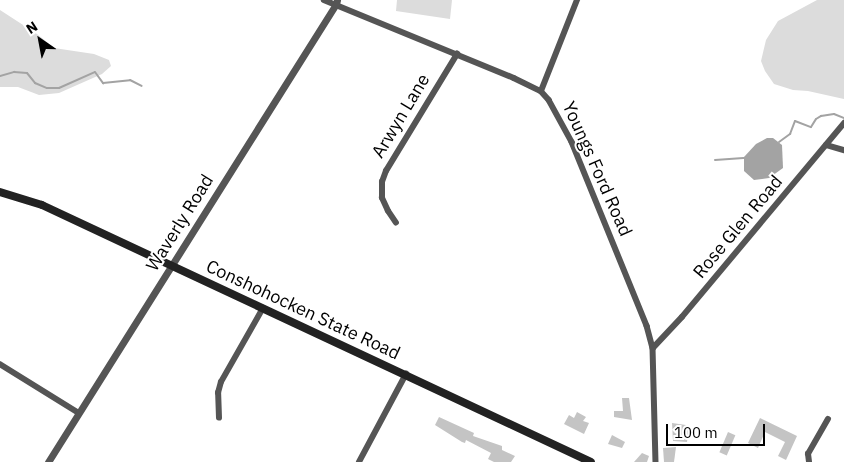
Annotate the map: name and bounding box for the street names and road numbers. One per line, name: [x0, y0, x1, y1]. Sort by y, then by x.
street label: Arwyn Lane: [367, 70, 435, 162]
street label: Youngs Ford Road: [558, 98, 636, 240]
street label: Waverly Road: [142, 171, 218, 275]
street label: Rose Glen Road: [689, 171, 787, 283]
street label: Conshohocken State Road: [203, 256, 403, 364]

